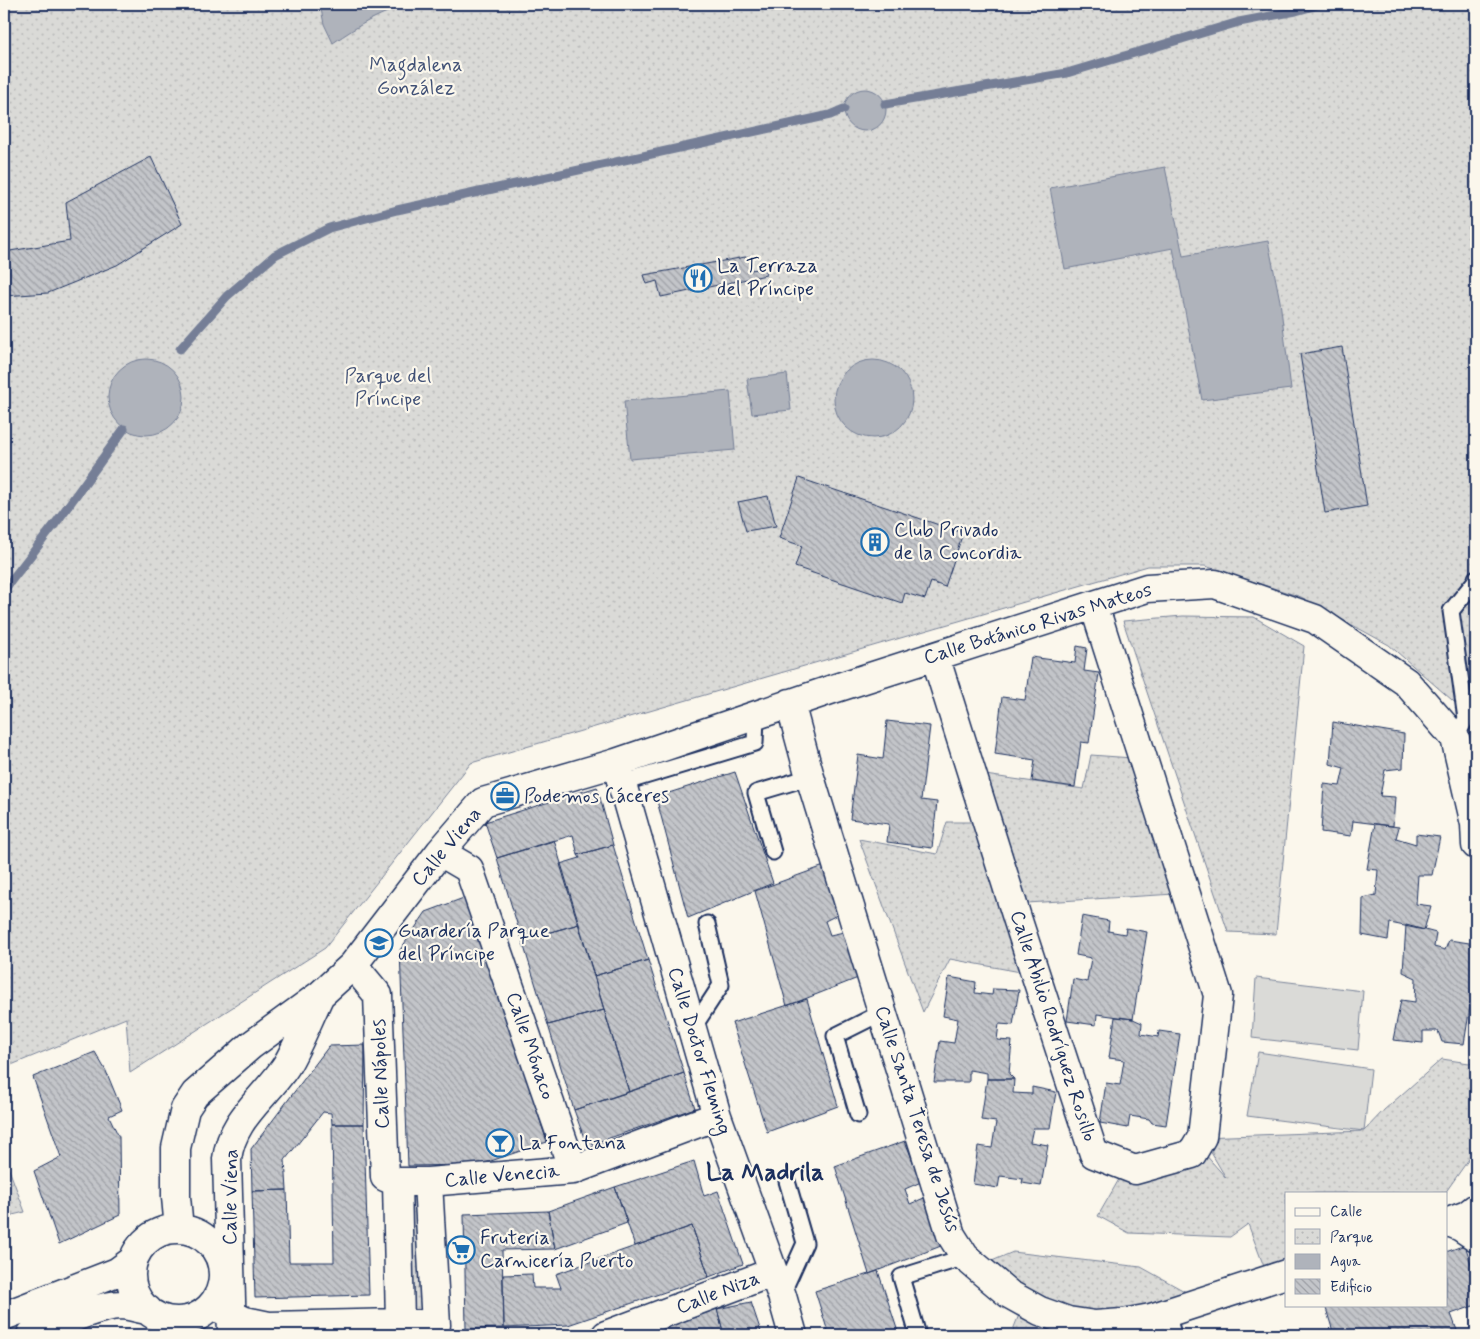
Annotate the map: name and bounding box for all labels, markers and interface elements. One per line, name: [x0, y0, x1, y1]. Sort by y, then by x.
park label: Magdalena González: [369, 52, 463, 102]
place label: La Terraza del Príncipe: [717, 253, 818, 303]
restaurant icon: La Terraza del Príncipe: [683, 263, 713, 293]
park label: Parque del Príncipe: [345, 363, 432, 413]
place label: Club Privado de la Concordia: [894, 517, 1023, 567]
building icon: Club Privado de la Concordia: [860, 527, 890, 557]
street label: Calle Botánico Rivas Mateos: [920, 576, 1156, 672]
office icon: Podemos Cáceres: [490, 781, 520, 811]
place label: Podemos Cáceres: [524, 783, 669, 810]
street label: Calle Viena: [406, 801, 488, 893]
street label: Calle Abilio Rodríguez Rosillo: [1003, 907, 1103, 1145]
place label: Guardería Parque del Príncipe: [398, 918, 550, 968]
school or university icon: Guardería Parque del Príncipe: [364, 928, 394, 958]
street label: Calle Doctor Fleming: [660, 964, 737, 1138]
street label: Calle Mónaco: [499, 989, 561, 1103]
street label: Calle Santa Teresa de Jesús: [868, 1002, 966, 1236]
street label: Calle Nápoles: [366, 1018, 396, 1130]
bar icon: La Fontana: [485, 1128, 515, 1158]
place label: La Fontana: [519, 1130, 626, 1157]
street label: Calle Viena: [217, 1149, 245, 1245]
street label: Calle Venecia: [443, 1157, 562, 1194]
district label: La Madrila: [706, 1157, 824, 1190]
legend: [1285, 1192, 1448, 1306]
text: Calle: [1330, 1202, 1362, 1222]
place label: Fruteria Carnicería Puerto: [480, 1225, 634, 1275]
text: Parque: [1330, 1228, 1373, 1248]
supermarket icon: Fruteria Carnicería Puerto: [446, 1235, 476, 1265]
text: Agua: [1330, 1252, 1362, 1272]
street label: Calle Niza: [672, 1265, 764, 1321]
text: Edificio: [1330, 1278, 1372, 1298]

